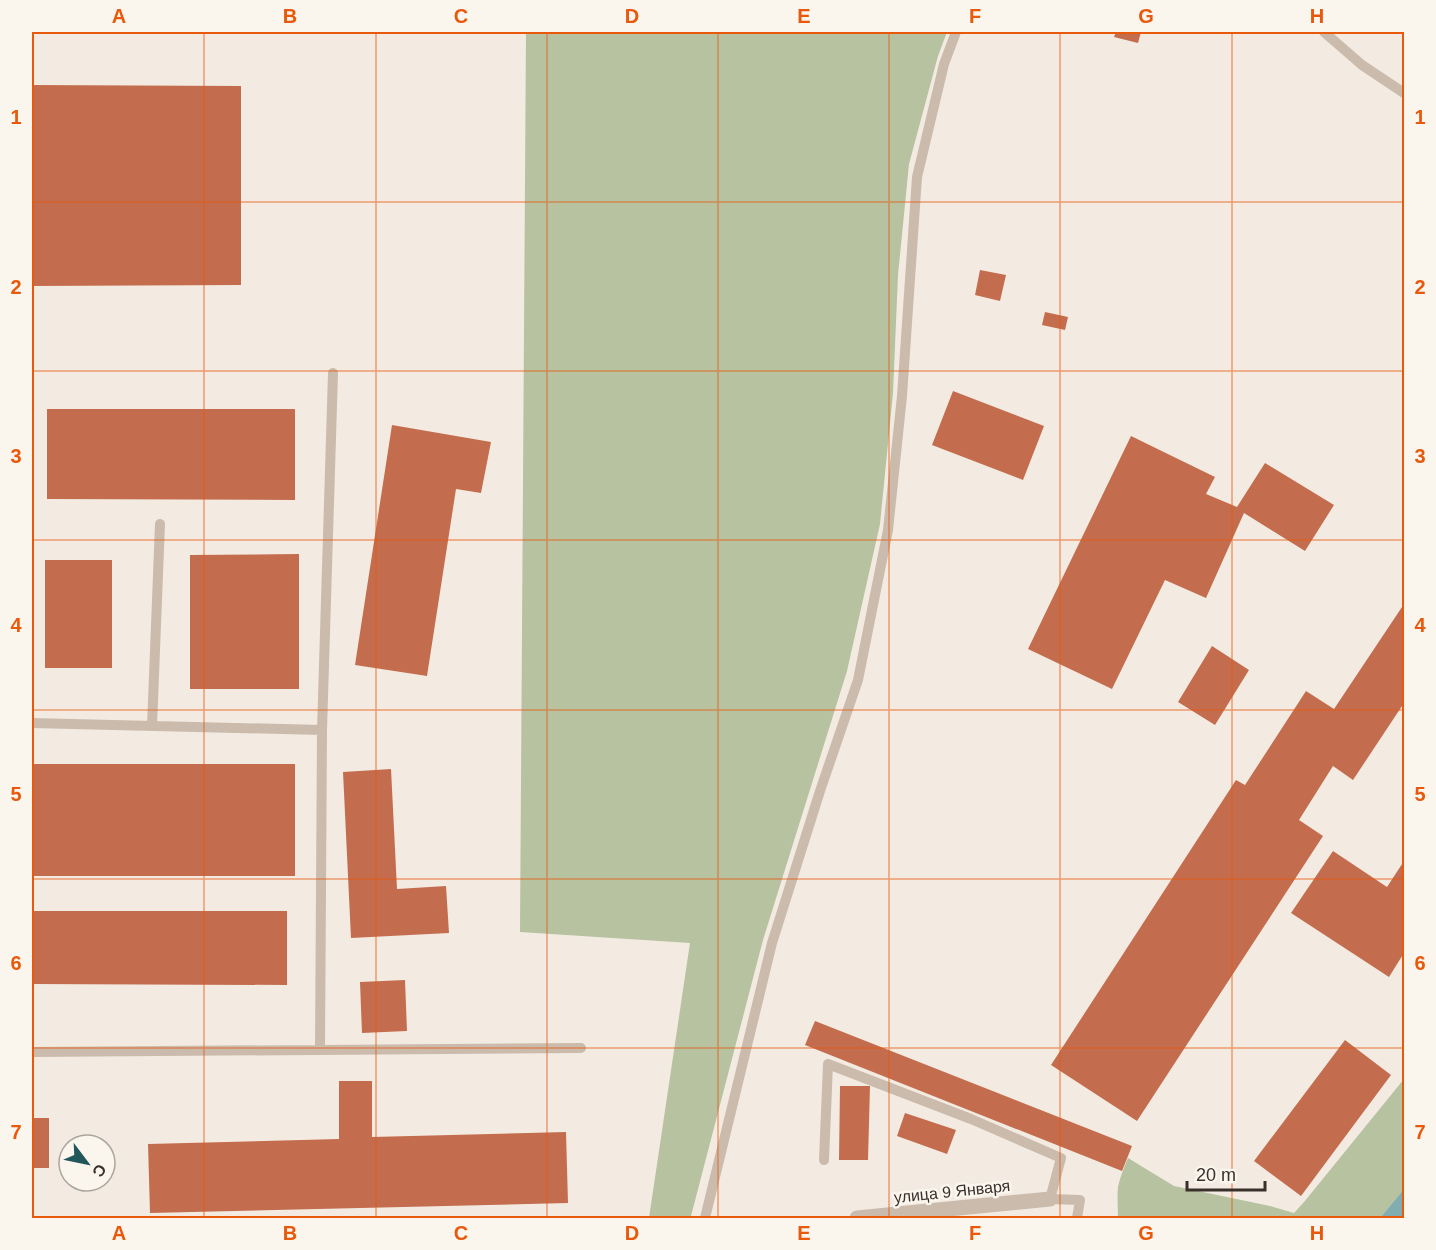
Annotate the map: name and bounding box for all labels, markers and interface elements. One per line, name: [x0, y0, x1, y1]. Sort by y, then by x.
text: A: [112, 5, 126, 27]
text: B: [283, 5, 297, 27]
text: C: [454, 5, 468, 27]
text: D: [625, 5, 639, 27]
text: E: [797, 5, 811, 27]
text: F: [969, 5, 981, 27]
text: G: [1138, 5, 1154, 27]
text: H: [1310, 5, 1324, 27]
text: 1: [10, 106, 22, 128]
text: 1: [1414, 106, 1426, 128]
text: 2: [10, 276, 22, 298]
text: 2: [1414, 276, 1426, 298]
text: 3: [10, 445, 22, 467]
text: 3: [1414, 445, 1426, 467]
text: 4: [10, 614, 22, 636]
text: 4: [1414, 614, 1426, 636]
text: 5: [10, 783, 22, 805]
text: 5: [1414, 783, 1426, 805]
text: 6: [10, 952, 22, 974]
text: 6: [1414, 952, 1426, 974]
text: 7: [10, 1121, 22, 1143]
text: 7: [1414, 1121, 1426, 1143]
north arrow: [57, 1133, 117, 1193]
scale bar: [1187, 1154, 1265, 1192]
text: С: [89, 1161, 110, 1180]
text: 20 m: [1196, 1165, 1236, 1185]
street label: улица 9 Января: [893, 1177, 1011, 1206]
text: A: [112, 1222, 126, 1244]
text: B: [283, 1222, 297, 1244]
text: C: [454, 1222, 468, 1244]
text: D: [625, 1222, 639, 1244]
text: E: [797, 1222, 811, 1244]
text: F: [969, 1222, 981, 1244]
text: G: [1138, 1222, 1154, 1244]
text: H: [1310, 1222, 1324, 1244]

